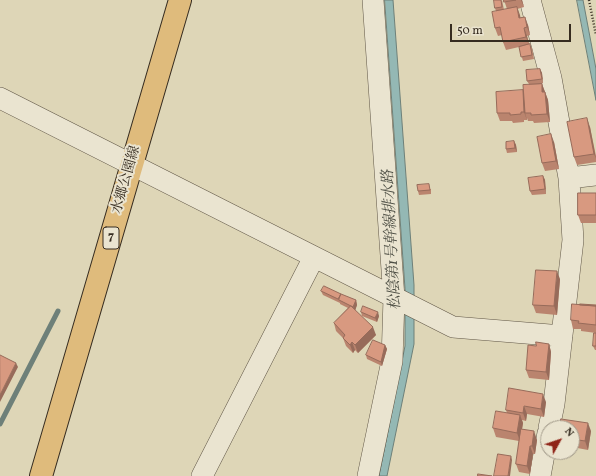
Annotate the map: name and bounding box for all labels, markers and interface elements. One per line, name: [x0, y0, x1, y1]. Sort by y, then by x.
scale bar: [452, 16, 573, 42]
text: 50 m: [457, 23, 483, 39]
street label: 水郷公園線: [109, 144, 145, 216]
water label: 松陰第1号幹線排水路: [380, 169, 406, 311]
road number: 7: [103, 227, 119, 249]
north arrow: [540, 420, 580, 460]
text: N: [560, 425, 577, 440]

